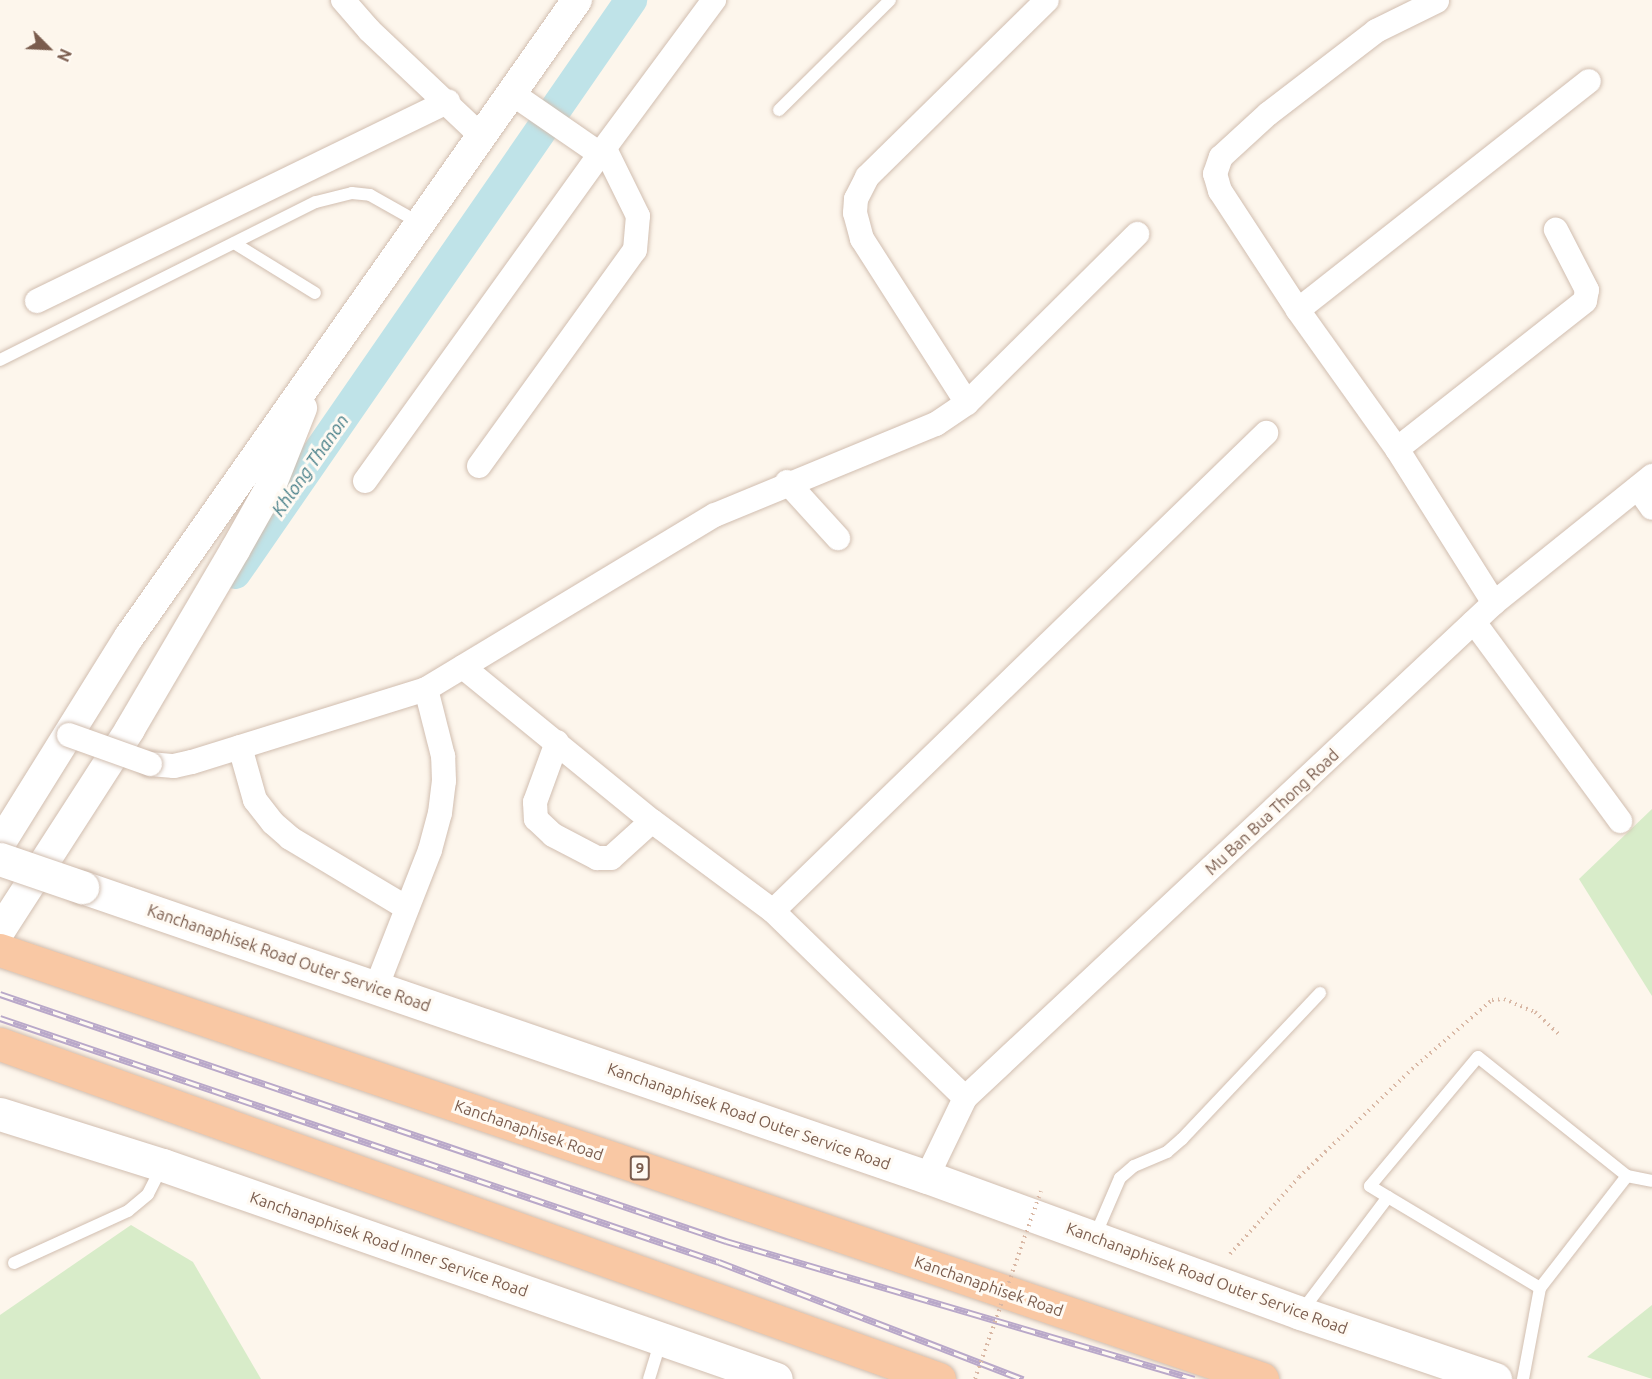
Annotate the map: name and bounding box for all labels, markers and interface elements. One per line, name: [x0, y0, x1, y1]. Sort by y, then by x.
north arrow: [18, 18, 78, 78]
text: N: [54, 46, 75, 64]
water label: Khlong Thanon: [267, 410, 353, 520]
street label: Mu Ban Bua Thong Road: [1201, 745, 1343, 879]
street label: Kanchanaphisek Road Outer Service Road: [145, 900, 433, 1016]
street label: Kanchanaphisek Road Outer Service Road: [605, 1058, 893, 1174]
street label: Kanchanaphisek Road: [452, 1096, 606, 1164]
road number: 9: [630, 1156, 650, 1180]
street label: Kanchanaphisek Road Inner Service Road: [247, 1187, 531, 1301]
street label: Kanchanaphisek Road Outer Service Road: [1064, 1218, 1350, 1338]
street label: Kanchanaphisek Road: [912, 1252, 1066, 1320]

